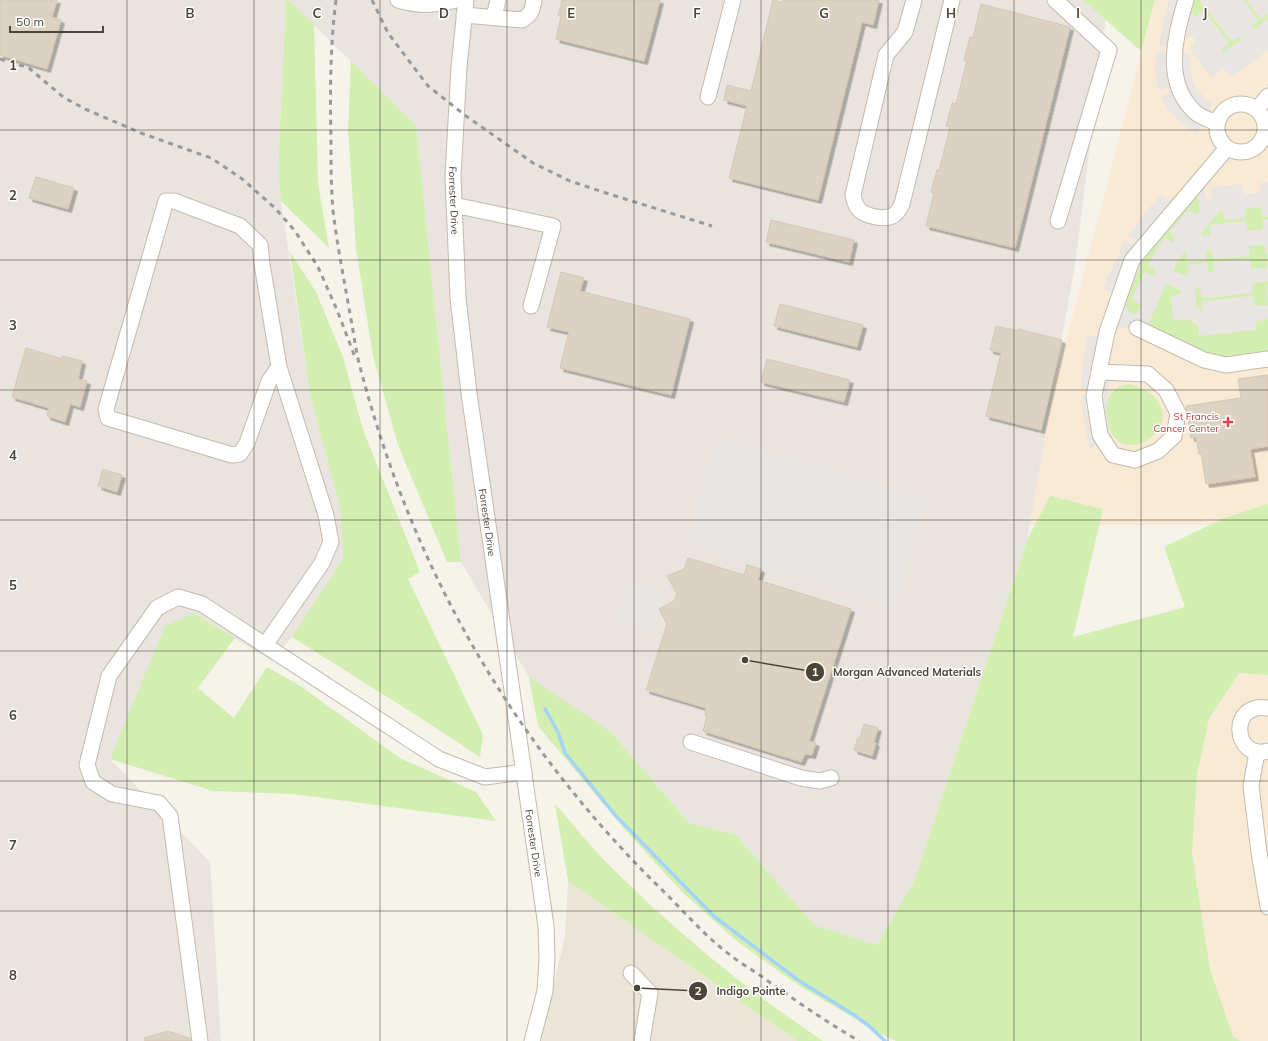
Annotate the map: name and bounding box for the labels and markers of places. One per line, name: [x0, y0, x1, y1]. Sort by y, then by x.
place label: St Francis Cancer Center: [1154, 410, 1219, 435]
marker: St Francis Cancer Center: [1222, 416, 1234, 428]
callout: Morgan Advanced Materials: [805, 661, 989, 684]
callout: Indigo Pointe: [688, 980, 793, 1003]

